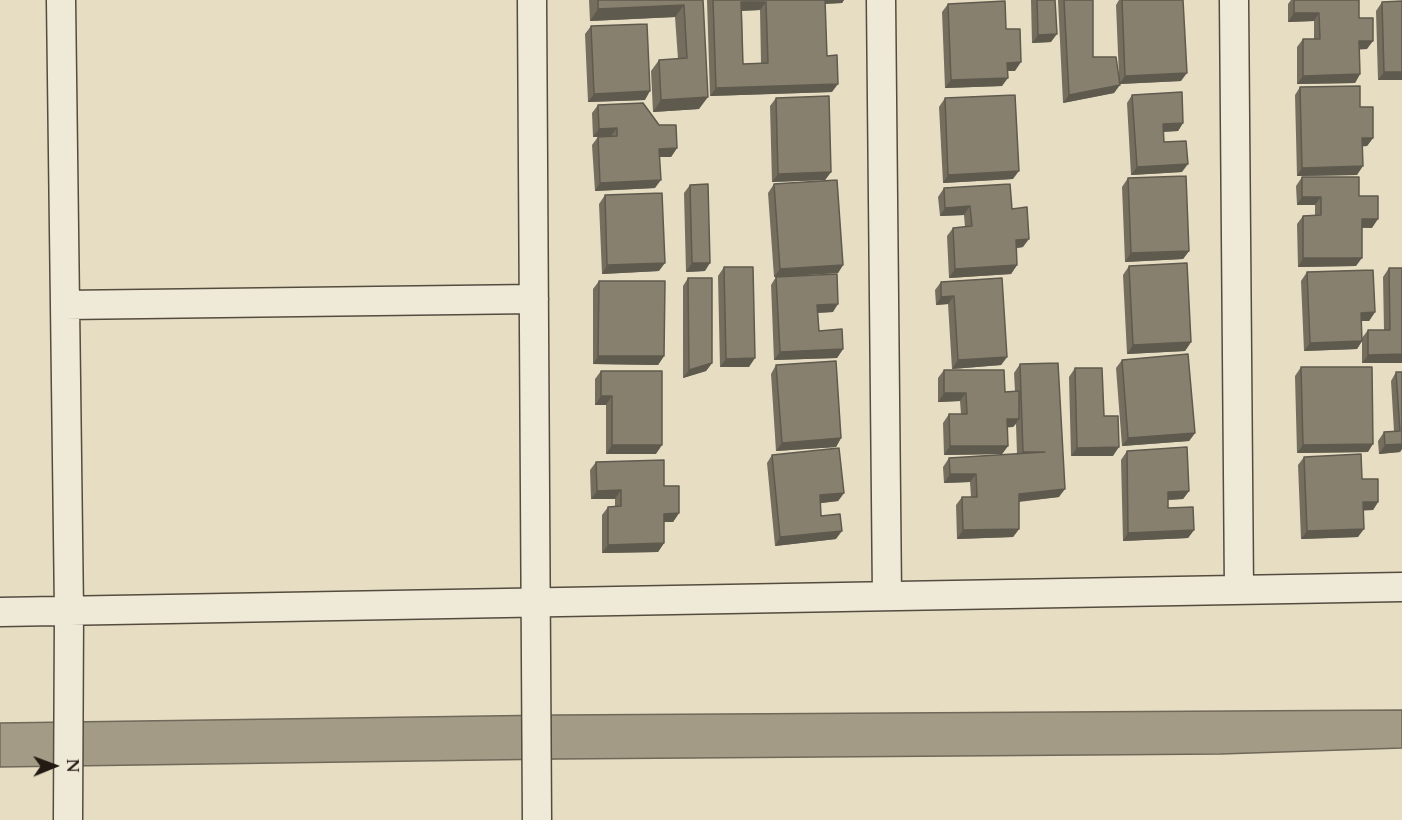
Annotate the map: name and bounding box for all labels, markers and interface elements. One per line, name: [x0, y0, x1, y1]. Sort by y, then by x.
north arrow: [24, 736, 84, 796]
text: N: [61, 759, 83, 773]

